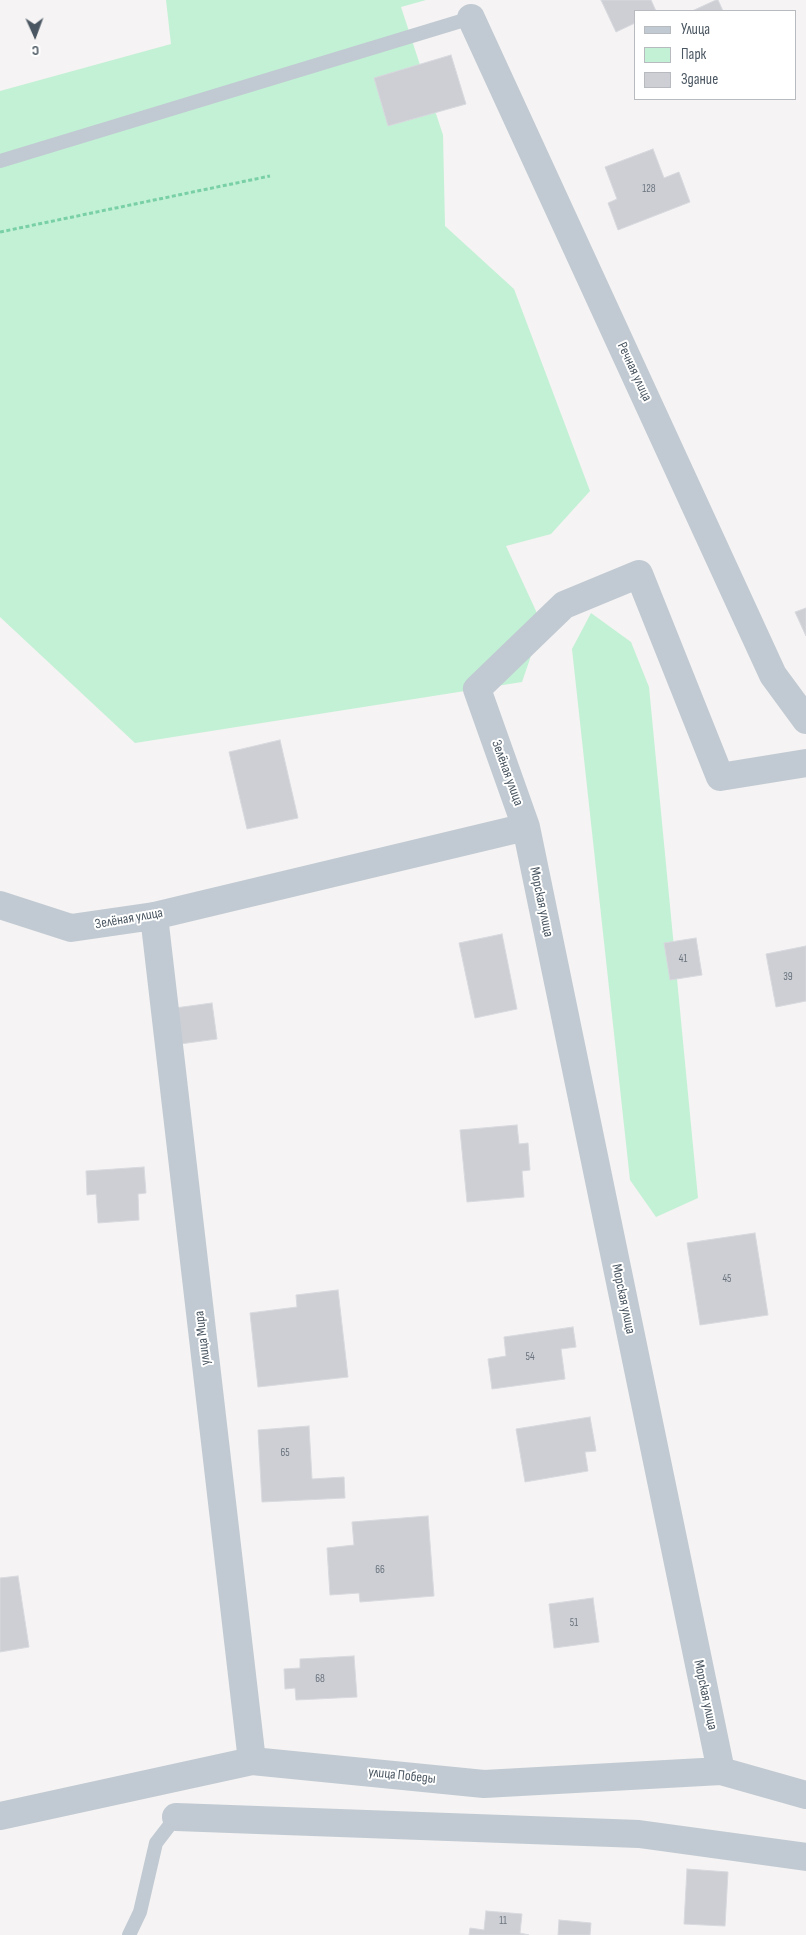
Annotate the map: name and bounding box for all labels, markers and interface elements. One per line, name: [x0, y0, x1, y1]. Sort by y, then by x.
north arrow: [10, 10, 60, 60]
legend: [634, 10, 796, 100]
text: Улица: [681, 20, 710, 39]
text: С: [32, 42, 39, 59]
text: Парк: [681, 45, 706, 64]
text: Здание: [681, 70, 718, 89]
house number: 128: [642, 182, 656, 196]
street label: Речная улица: [613, 340, 655, 404]
street label: Зелёная улица: [487, 738, 527, 808]
street label: Морская улица: [525, 865, 557, 939]
street label: Зелёная улица: [94, 905, 164, 933]
house number: 41: [679, 952, 687, 966]
house number: 39: [783, 970, 793, 984]
street label: Морская улица: [607, 1262, 639, 1336]
house number: 45: [722, 1272, 732, 1286]
street label: улица Мира: [191, 1310, 215, 1366]
house number: 54: [525, 1350, 535, 1364]
house number: 65: [280, 1446, 290, 1460]
house number: 66: [375, 1563, 385, 1577]
house number: 51: [570, 1616, 578, 1630]
street label: Морская улица: [689, 1658, 721, 1732]
house number: 68: [315, 1672, 325, 1686]
street label: улица Победы: [367, 1764, 437, 1788]
house number: 11: [499, 1914, 507, 1928]

